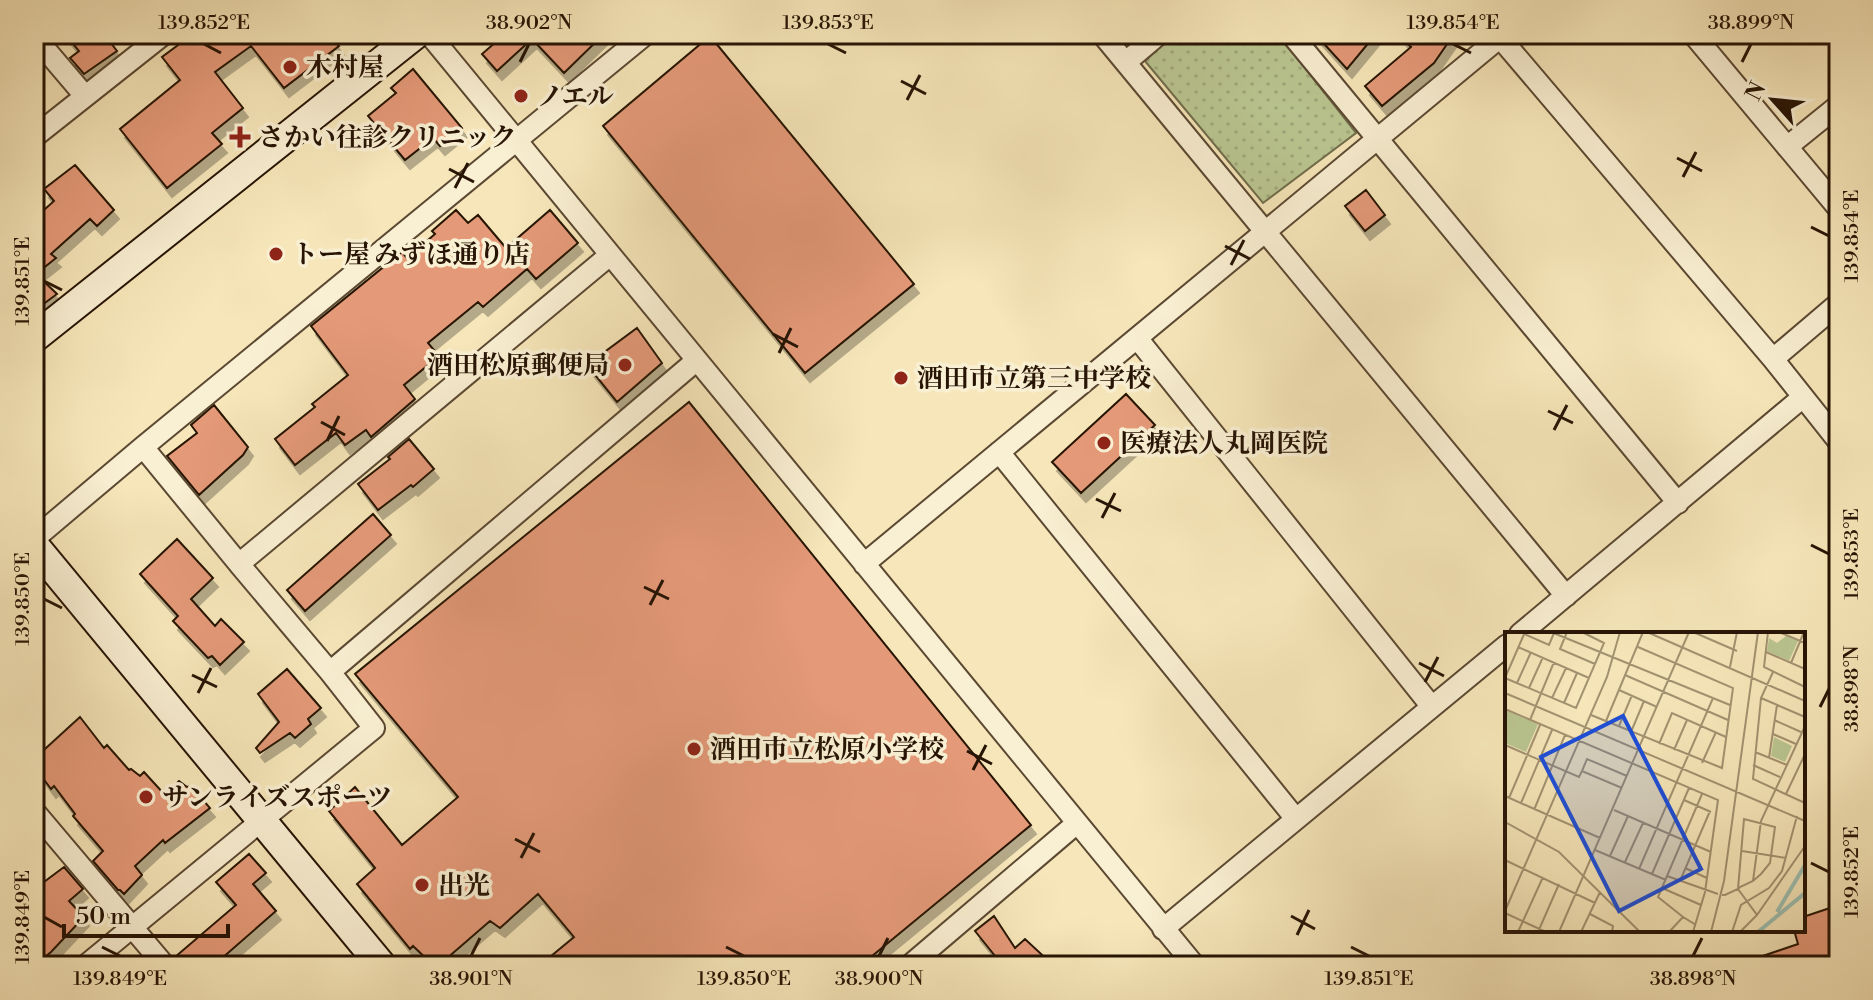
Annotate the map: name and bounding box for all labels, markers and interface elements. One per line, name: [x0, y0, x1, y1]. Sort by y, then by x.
text: 139.852°E: [158, 11, 250, 36]
text: 38.902°N: [486, 11, 572, 36]
text: 139.853°E: [782, 11, 874, 36]
text: 139.854°E: [1407, 11, 1499, 36]
text: 38.899°N: [1708, 11, 1794, 36]
place label: 木村屋: [306, 52, 384, 84]
marker: 木村屋: [281, 58, 299, 76]
north arrow: [1733, 60, 1813, 140]
text: N: [1741, 77, 1773, 105]
place label: ノエル: [537, 81, 614, 113]
marker: ノエル: [512, 87, 530, 105]
place label: さかい往診クリニック: [258, 122, 516, 154]
marker: さかい往診クリニック: [229, 126, 251, 148]
text: 139.854°E: [1840, 190, 1865, 282]
text: 139.851°E: [11, 236, 36, 326]
place label: トー屋 みずほ通り店: [292, 239, 530, 271]
marker: トー屋 みずほ通り店: [267, 245, 285, 263]
place label: 酒田松原郵便局: [427, 350, 609, 382]
marker: 酒田松原郵便局: [616, 356, 634, 374]
place label: 酒田市立第三中学校: [917, 363, 1151, 395]
marker: 酒田市立第三中学校: [892, 369, 910, 387]
place label: 医療法人丸岡医院: [1120, 428, 1328, 460]
marker: 医療法人丸岡医院: [1095, 434, 1113, 452]
text: 139.853°E: [1840, 508, 1865, 600]
text: 139.850°E: [11, 552, 36, 646]
inset map: [1505, 632, 1805, 932]
text: 38.898°N: [1840, 646, 1865, 732]
place label: 酒田市立松原小学校: [710, 734, 944, 766]
marker: 酒田市立松原小学校: [685, 740, 703, 758]
place label: サンライズスポーツ: [162, 782, 393, 814]
marker: サンライズスポーツ: [137, 788, 155, 806]
text: 139.852°E: [1840, 826, 1865, 918]
text: 139.849°E: [11, 870, 36, 964]
place label: 出光: [438, 870, 490, 902]
marker: 出光: [413, 876, 431, 894]
scale bar: [64, 888, 228, 938]
text: 50 m: [76, 902, 131, 932]
text: 139.849°E: [73, 967, 167, 992]
text: 38.901°N: [429, 967, 513, 992]
text: 139.850°E: [697, 967, 791, 992]
text: 38.900°N: [835, 967, 923, 992]
text: 139.851°E: [1324, 967, 1414, 992]
text: 38.898°N: [1650, 967, 1736, 992]

